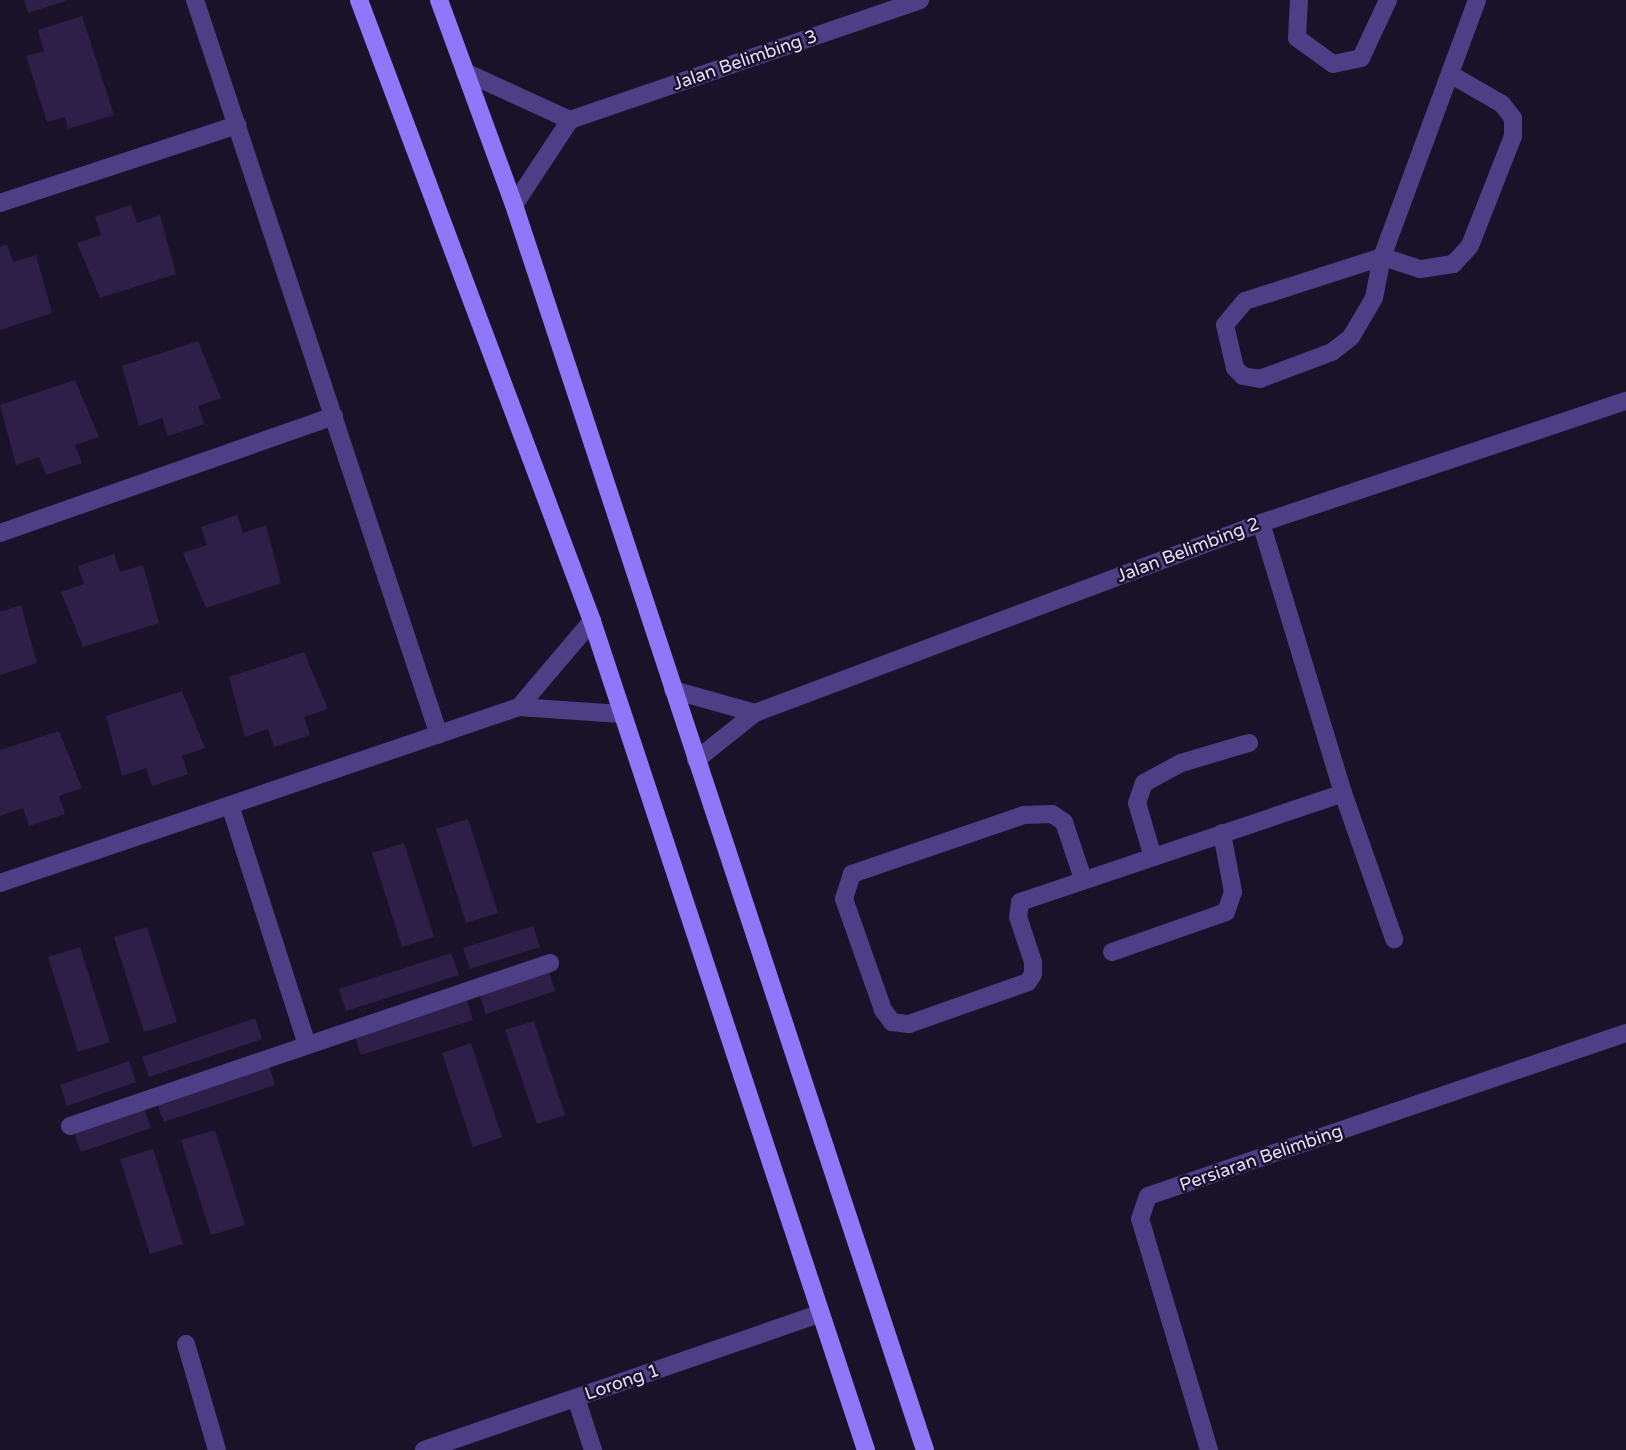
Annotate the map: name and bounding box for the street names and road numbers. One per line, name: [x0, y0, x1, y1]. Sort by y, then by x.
street label: Jalan Belimbing 3: [670, 25, 820, 95]
street label: Jalan Belimbing 2: [1114, 513, 1262, 587]
street label: Persiaran Belimbing: [1177, 1120, 1345, 1196]
street label: Lorong 1: [582, 1359, 662, 1405]

